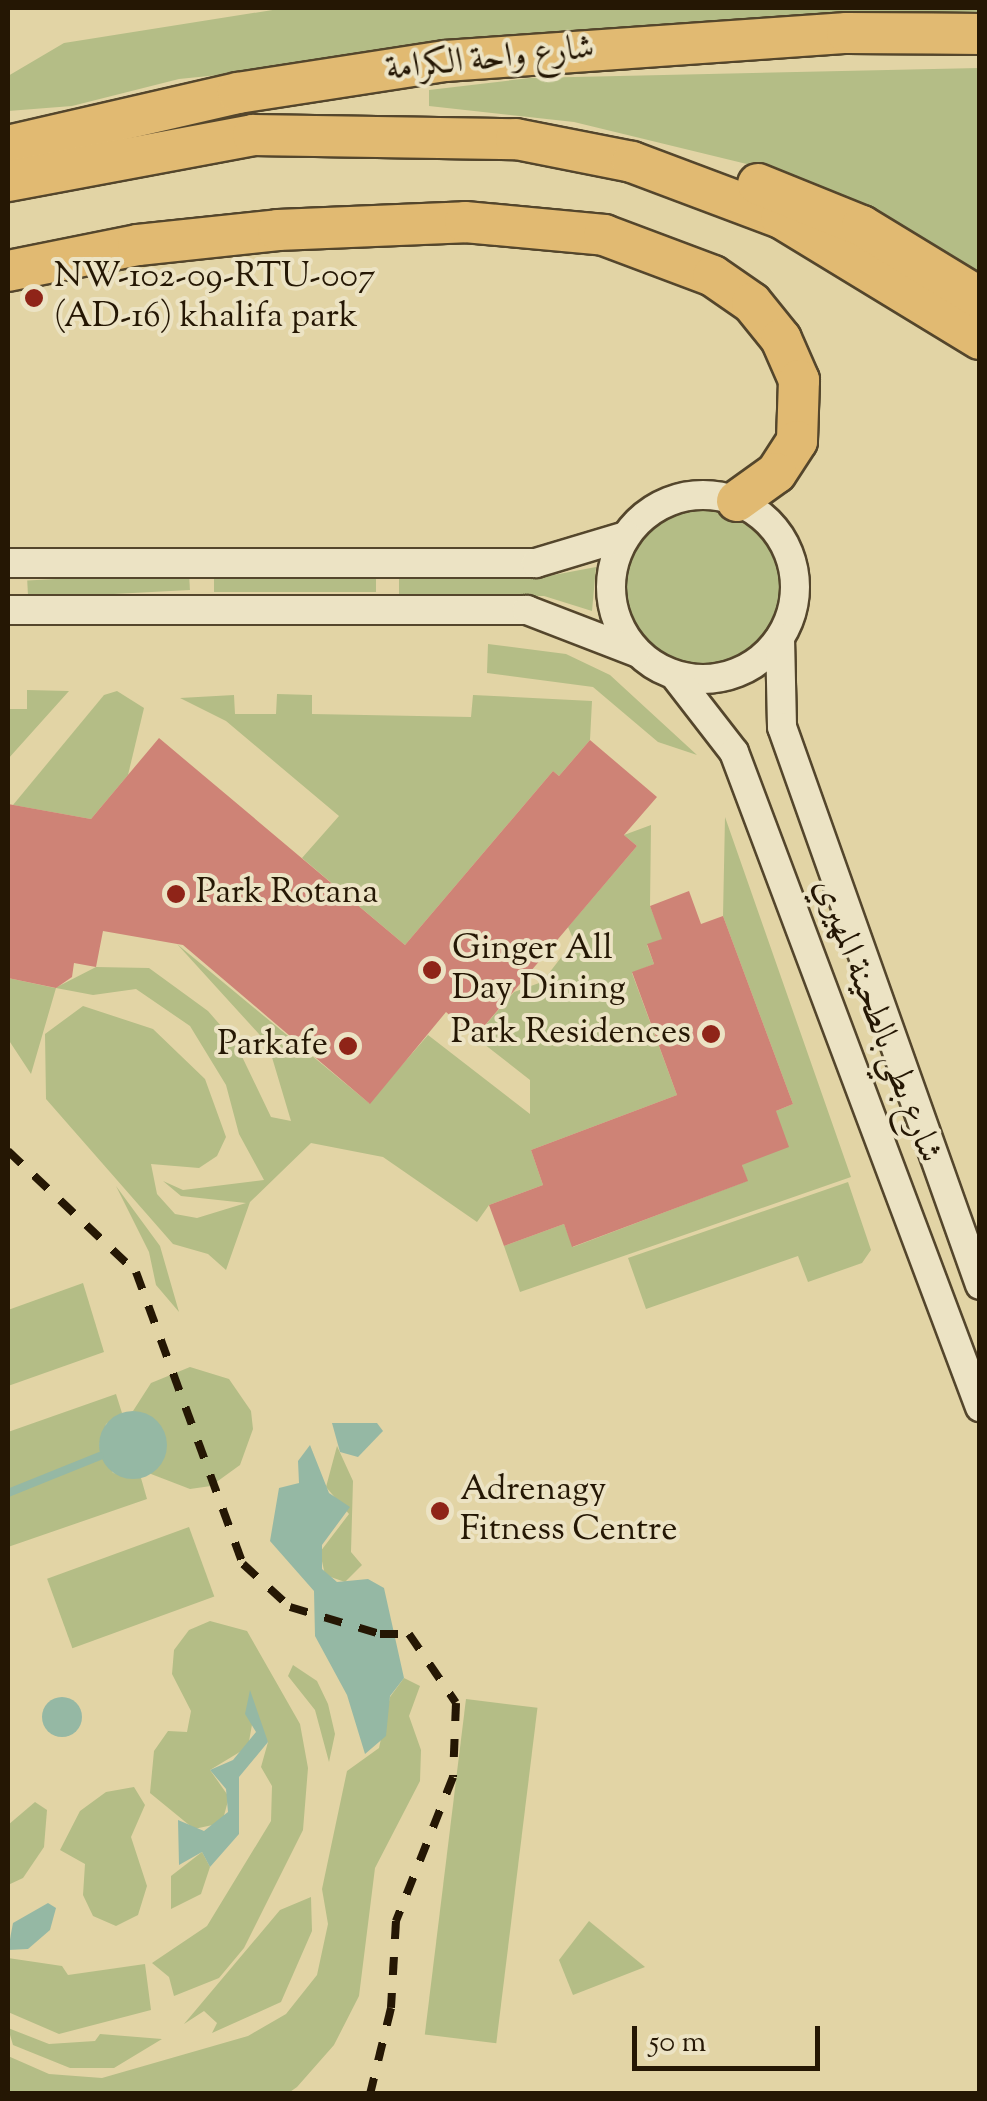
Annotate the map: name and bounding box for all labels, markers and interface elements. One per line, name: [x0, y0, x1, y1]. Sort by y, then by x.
street label: شارع واحة الكرامة: [384, 28, 596, 92]
place label: NW-102-09-RTU-007 (AD-16) khalifa park: [54, 257, 375, 339]
marker: NW-102-09-RTU-007 (AD-16) khalifa park: [23, 287, 45, 309]
place label: Park Rotana: [196, 873, 378, 915]
street label: شارع بطي بالطحينة المهيري: [802, 873, 950, 1169]
marker: Park Rotana: [165, 883, 187, 905]
place label: Ginger All Day Dining: [452, 929, 626, 1011]
marker: Ginger All Day Dining: [421, 959, 443, 981]
place label: Park Residences: [451, 1013, 691, 1055]
marker: Park Residences: [700, 1023, 722, 1045]
place label: Parkafe: [217, 1025, 328, 1067]
marker: Parkafe: [337, 1035, 359, 1057]
place label: Adrenagy Fitness Centre: [460, 1470, 677, 1552]
marker: Adrenagy Fitness Centre: [429, 1500, 451, 1522]
scale bar: [637, 2006, 824, 2068]
text: 50 m: [649, 2022, 706, 2065]

